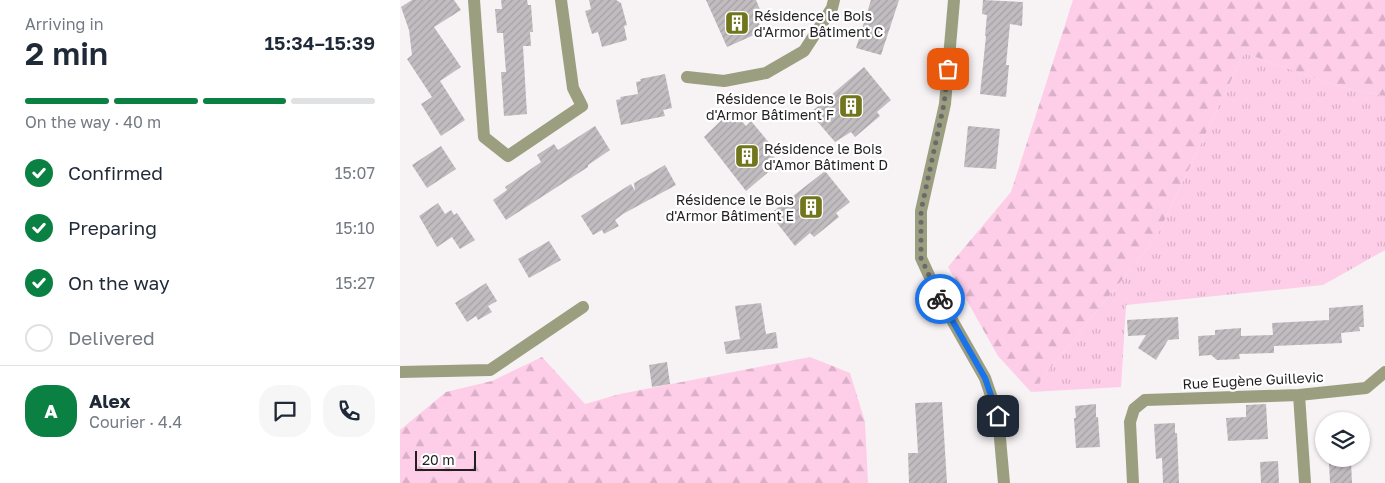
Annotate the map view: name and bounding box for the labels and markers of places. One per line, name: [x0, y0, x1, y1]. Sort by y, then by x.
place label: Résidence le Bois d'Armor Bâtiment C: [754, 7, 883, 40]
building icon: Résidence le Bois d'Armor Bâtiment C: [724, 10, 750, 36]
pin: [927, 48, 969, 90]
place label: Résidence le Bois d'Armor Bâtiment F: [706, 90, 834, 123]
building icon: Résidence le Bois d'Armor Bâtiment F: [838, 93, 864, 119]
place label: Résidence le Bois d'Amor Bâtiment D: [764, 140, 888, 173]
building icon: Résidence le Bois d'Amor Bâtiment D: [734, 143, 760, 169]
place label: Résidence le Bois d'Armor Bâtiment E: [666, 191, 794, 224]
building icon: Résidence le Bois d'Armor Bâtiment E: [798, 194, 824, 220]
pin: [977, 395, 1019, 437]

